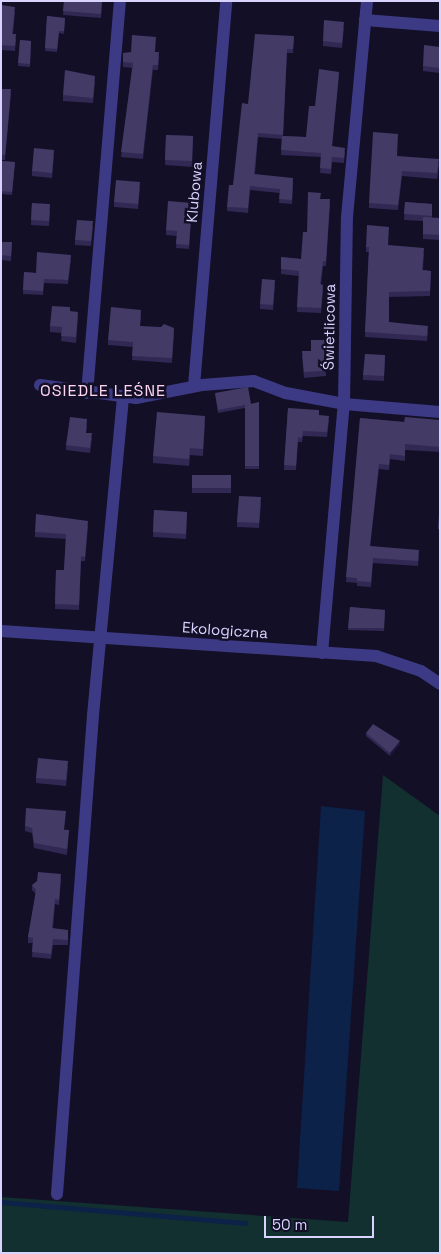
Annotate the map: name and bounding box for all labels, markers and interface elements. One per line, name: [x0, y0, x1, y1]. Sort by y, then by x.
street label: Klubowa: [182, 161, 206, 223]
street label: Świetlicowa: [319, 284, 339, 370]
district label: OSIEDLE LEŚNE: [38, 381, 168, 401]
street label: Ekologiczna: [181, 618, 269, 642]
scale bar: [266, 1206, 376, 1238]
text: 50 m: [272, 1215, 307, 1234]

